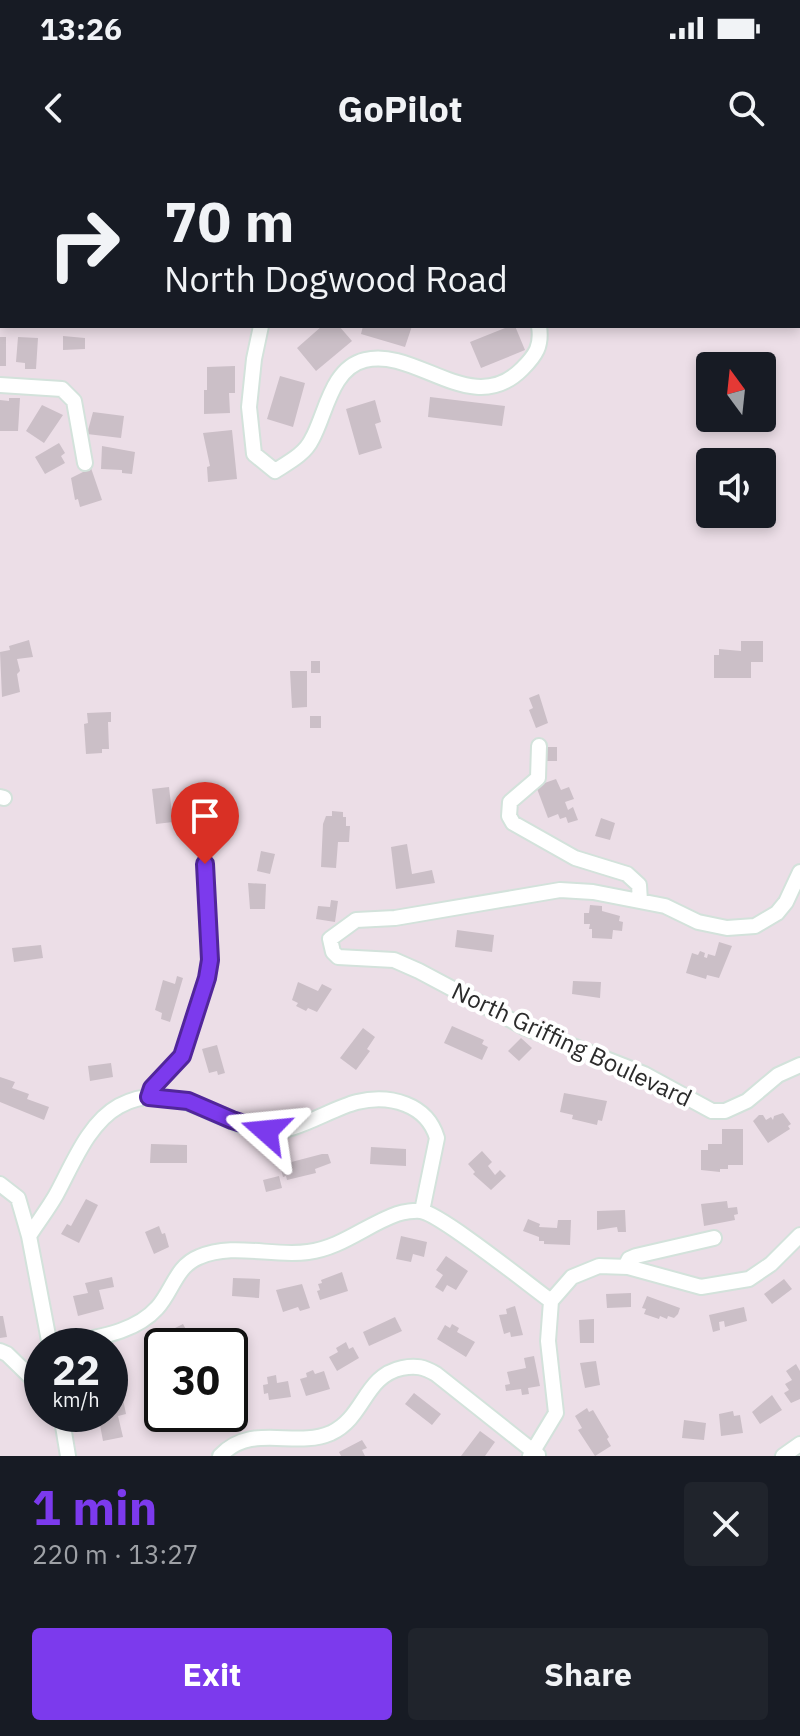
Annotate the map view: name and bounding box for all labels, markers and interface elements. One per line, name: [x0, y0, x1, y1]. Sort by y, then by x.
text: 13:26: [40, 9, 122, 48]
text: GoPilot: [338, 85, 462, 132]
icon: back: [32, 86, 76, 130]
icon: search: [724, 86, 768, 130]
text: 70 m: [164, 185, 294, 257]
icon: right: [32, 192, 136, 296]
text: North Dogwood Road: [164, 255, 508, 302]
north arrow: [696, 352, 776, 432]
map controls: [696, 352, 776, 528]
button: sound: [696, 448, 776, 528]
pin: [171, 782, 239, 864]
icon: arrive: [183, 794, 227, 838]
street label: North Griffing Boulevard: [447, 974, 697, 1114]
position arrow: [224, 1089, 308, 1173]
speed limit sign: 30: [144, 1328, 248, 1432]
text: 22: [52, 1344, 100, 1396]
text: km/h: [52, 1386, 100, 1413]
text: 1 min: [32, 1476, 157, 1538]
button: close: [684, 1482, 768, 1566]
text: 220 m · 13:27: [32, 1537, 198, 1571]
button: Exit: [32, 1628, 392, 1720]
button: Share: [408, 1628, 768, 1720]

